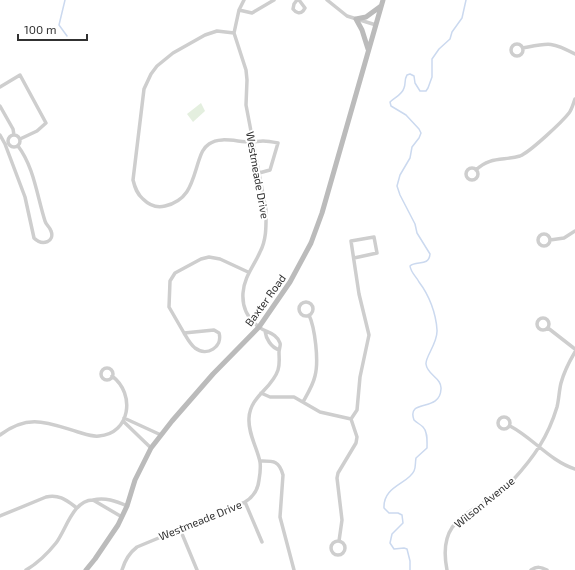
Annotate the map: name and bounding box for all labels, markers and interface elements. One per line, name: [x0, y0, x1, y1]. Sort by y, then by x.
scale bar: [18, 16, 87, 42]
text: 100 m: [24, 22, 56, 36]
street label: Westmeade Drive: [244, 130, 272, 220]
street label: Baxter Road: [242, 272, 288, 328]
street label: Wilson Avenue: [451, 474, 517, 530]
street label: Westmeade Drive: [157, 497, 243, 543]

